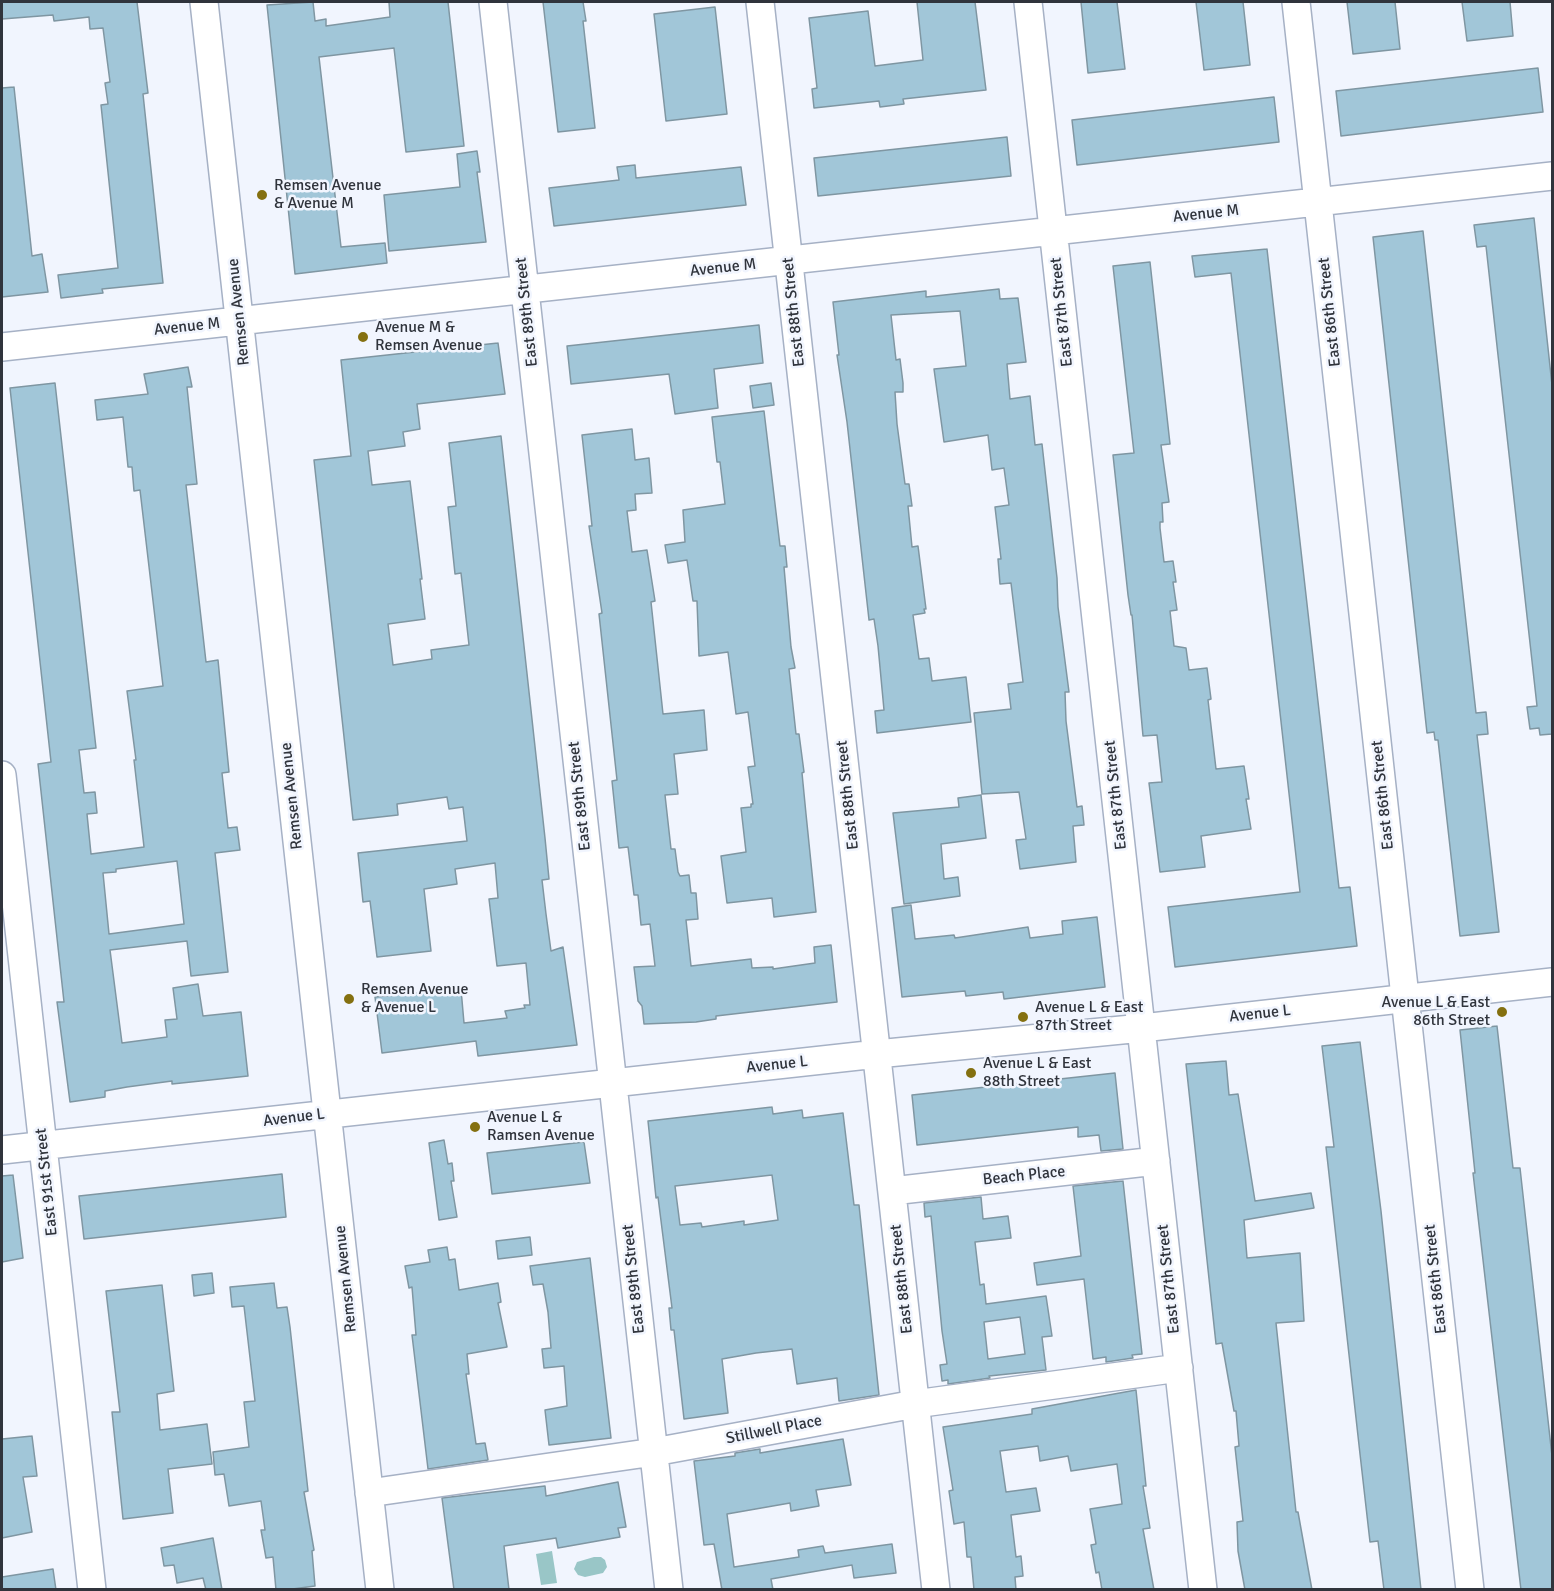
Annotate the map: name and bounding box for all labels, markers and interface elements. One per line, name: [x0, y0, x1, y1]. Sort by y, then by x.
place label: Remsen Avenue & Avenue M: [274, 176, 381, 214]
marker: Remsen Avenue & Avenue M: [255, 188, 269, 202]
street label: Avenue M: [1172, 201, 1240, 227]
street label: Avenue M: [689, 255, 757, 281]
street label: East 89th Street: [512, 256, 542, 368]
street label: East 88th Street: [779, 256, 809, 368]
street label: East 87th Street: [1047, 256, 1077, 368]
street label: East 86th Street: [1315, 256, 1345, 368]
street label: Remsen Avenue: [224, 258, 254, 366]
street label: Avenue M: [153, 314, 221, 340]
place label: Avenue M & Remsen Avenue: [375, 318, 482, 356]
marker: Avenue M & Remsen Avenue: [356, 330, 370, 344]
street label: East 88th Street: [833, 739, 863, 851]
street label: East 87th Street: [1101, 739, 1131, 851]
street label: East 86th Street: [1368, 739, 1398, 851]
street label: East 89th Street: [565, 740, 595, 852]
street label: Remsen Avenue: [277, 742, 307, 850]
place label: Remsen Avenue & Avenue L: [361, 980, 468, 1018]
marker: Remsen Avenue & Avenue L: [342, 992, 356, 1006]
place label: Avenue L & East 86th Street: [1382, 993, 1490, 1031]
place label: Avenue L & East 87th Street: [1035, 998, 1143, 1036]
street label: Avenue L: [1228, 1001, 1292, 1027]
marker: Avenue L & East 86th Street: [1495, 1005, 1509, 1019]
marker: Avenue L & East 87th Street: [1016, 1010, 1030, 1024]
street label: Avenue L: [745, 1052, 809, 1078]
place label: Avenue L & East 88th Street: [983, 1054, 1091, 1092]
marker: Avenue L & East 88th Street: [964, 1066, 978, 1080]
street label: Avenue L: [262, 1105, 326, 1131]
place label: Avenue L & Ramsen Avenue: [487, 1108, 595, 1146]
marker: Avenue L & Ramsen Avenue: [468, 1120, 482, 1134]
street label: East 91st Street: [32, 1127, 62, 1237]
street label: Beach Place: [982, 1162, 1066, 1190]
street label: East 89th Street: [619, 1223, 649, 1335]
street label: East 88th Street: [887, 1223, 917, 1335]
street label: East 87th Street: [1154, 1223, 1184, 1335]
street label: East 86th Street: [1421, 1223, 1451, 1335]
street label: Remsen Avenue: [331, 1225, 361, 1333]
street label: Stillwell Place: [724, 1411, 824, 1449]

